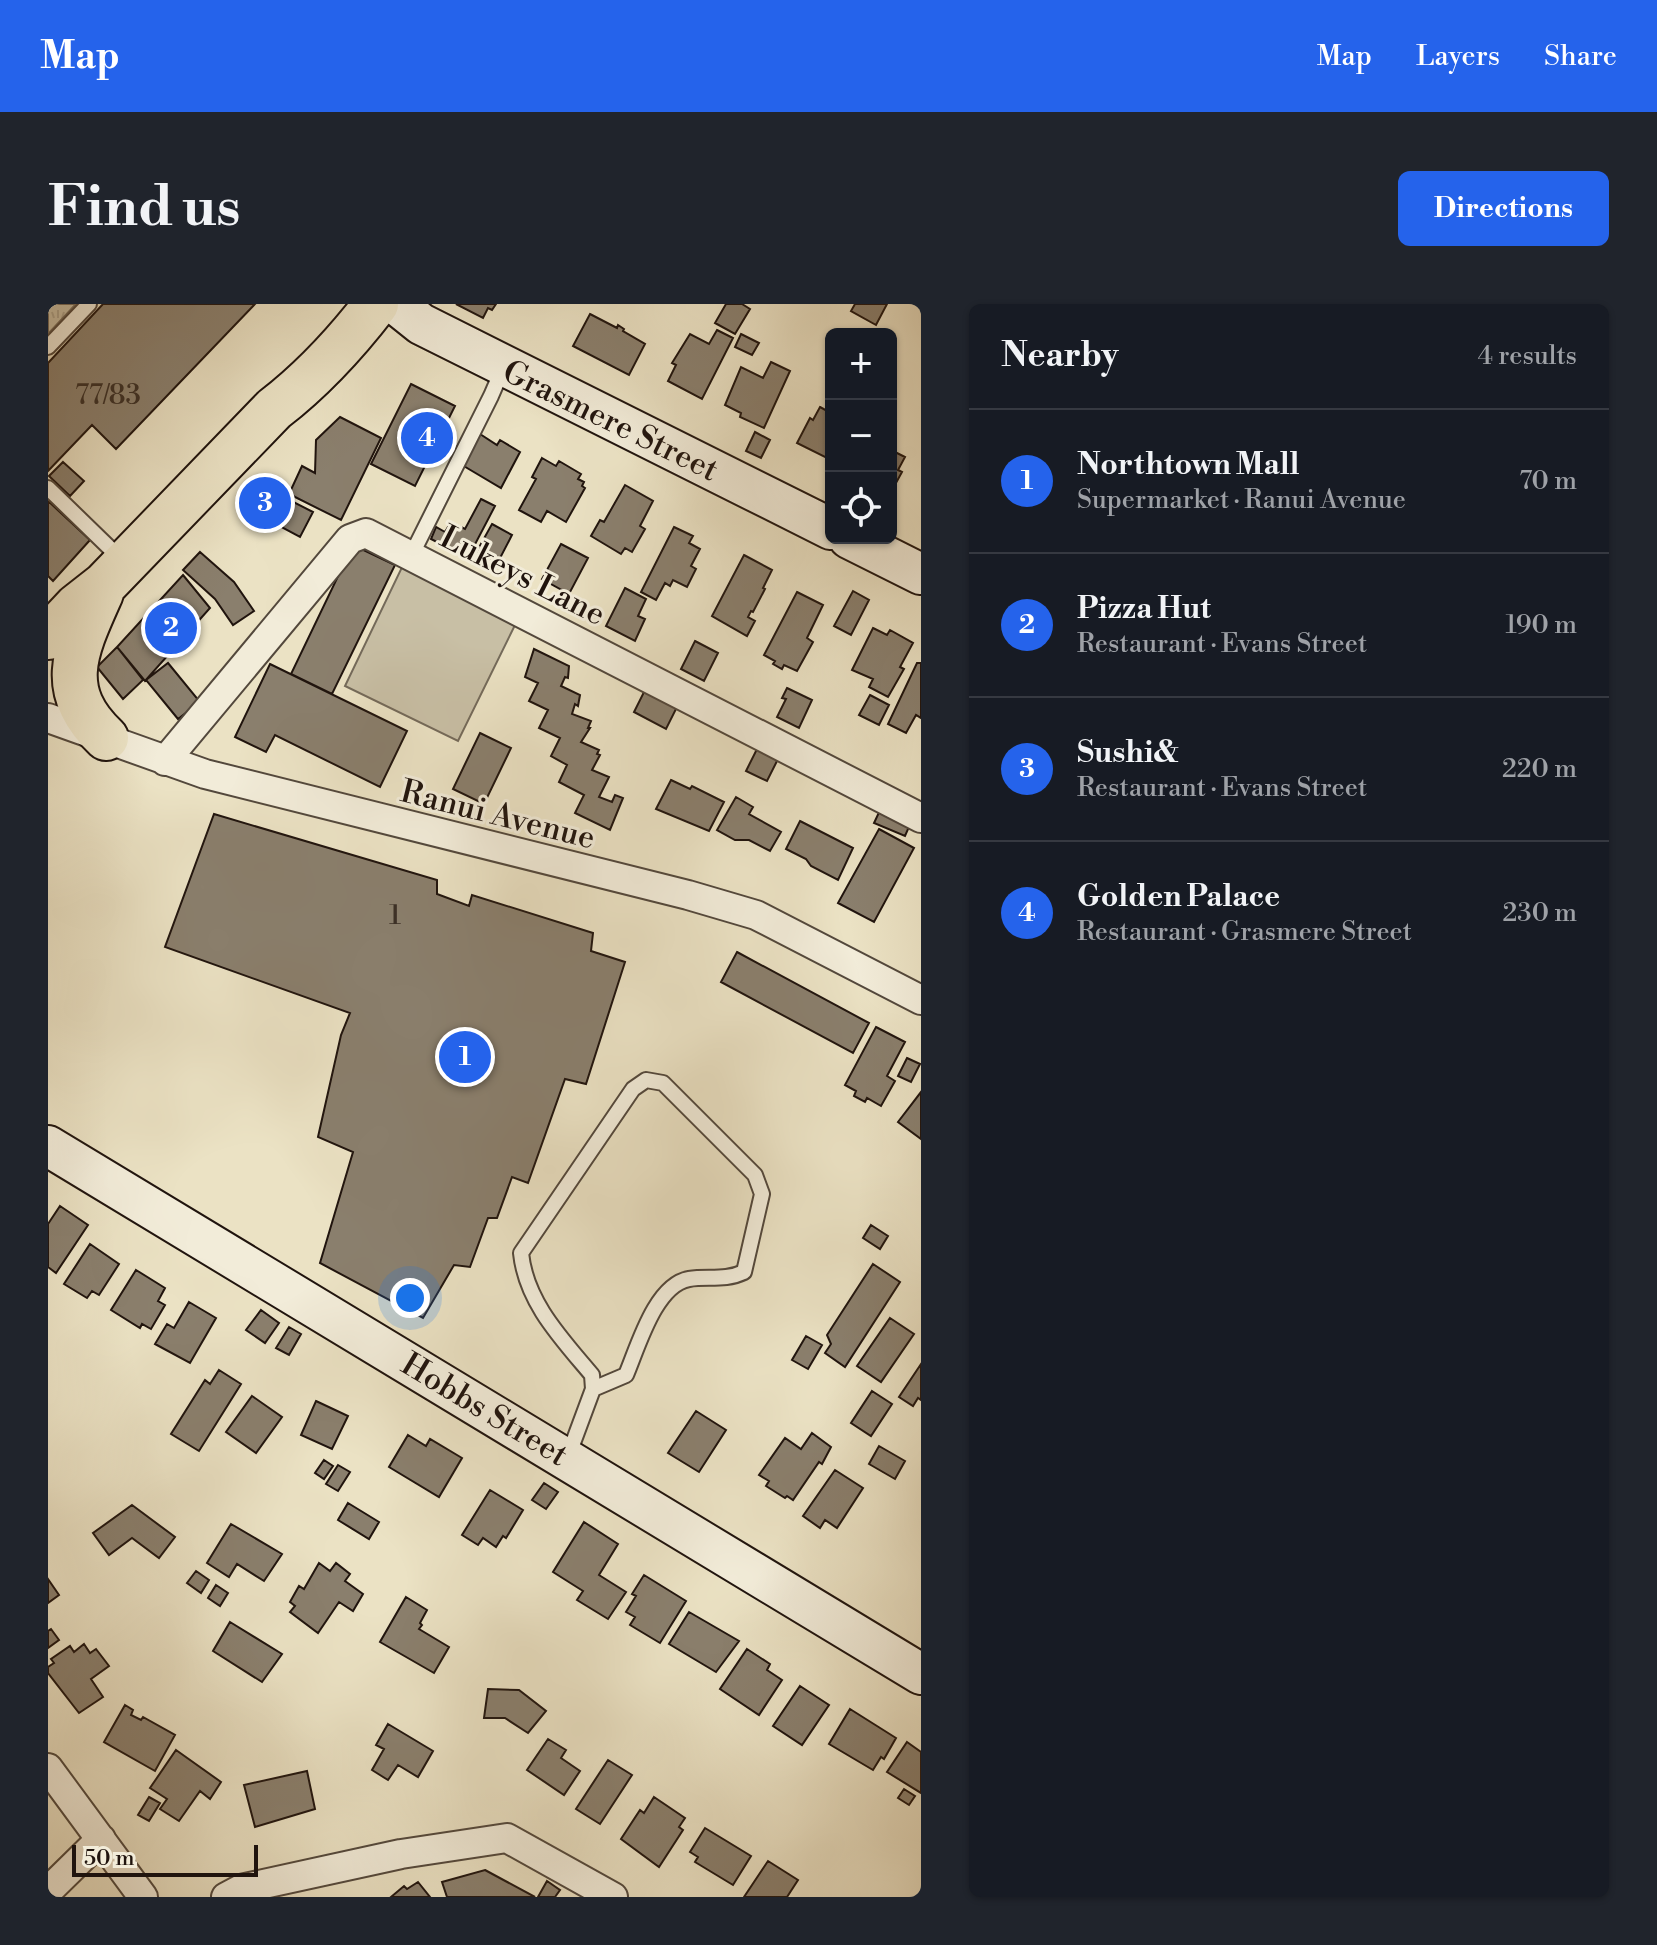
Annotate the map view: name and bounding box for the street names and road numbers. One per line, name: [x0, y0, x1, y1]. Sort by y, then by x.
street label: Grasmere Street: [496, 351, 725, 490]
street label: Lukeys Lane: [433, 517, 612, 635]
street label: Ranui Avenue: [396, 771, 599, 858]
street label: Hobbs Street: [394, 1344, 575, 1475]

